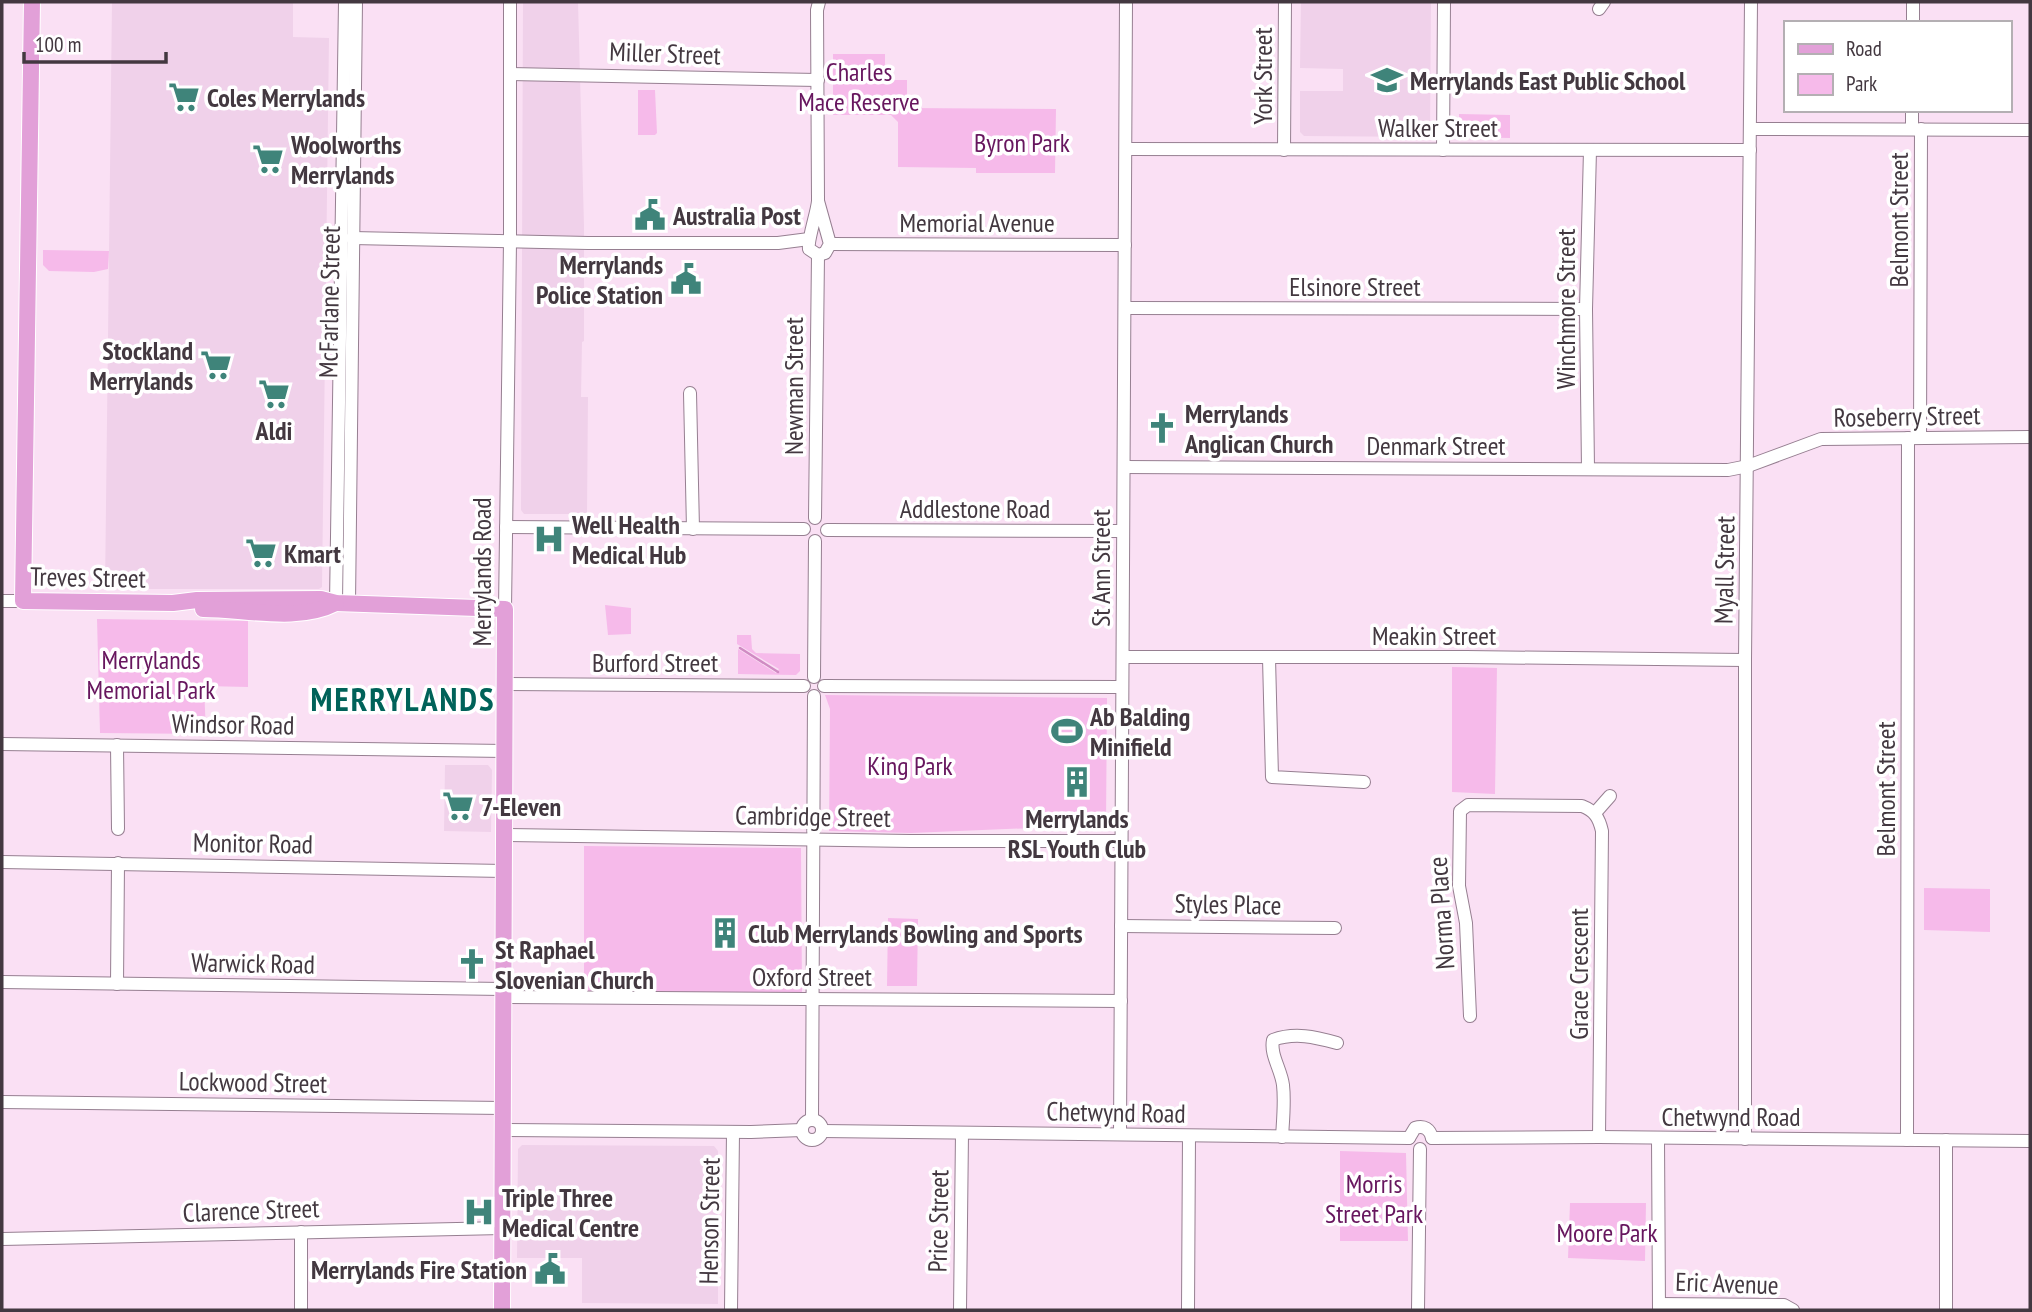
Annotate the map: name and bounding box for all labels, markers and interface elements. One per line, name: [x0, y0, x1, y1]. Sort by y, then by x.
scale bar: [24, 21, 166, 65]
legend: [1784, 21, 2011, 112]
street label: York Street: [1246, 27, 1279, 125]
text: 100 m: [35, 31, 81, 58]
street label: Miller Street: [609, 35, 721, 71]
text: Road: [1846, 35, 1882, 62]
park label: Charles Mace Reserve: [798, 55, 920, 118]
school or university icon: Merrylands East Public School: [1370, 63, 1404, 97]
place label: Merrylands East Public School: [1410, 64, 1686, 97]
text: Park: [1846, 70, 1877, 97]
supermarket icon: Coles Merrylands: [167, 80, 201, 114]
place label: Coles Merrylands: [207, 81, 365, 114]
street label: Walker Street: [1378, 111, 1498, 144]
park label: Byron Park: [974, 126, 1070, 159]
place label: Woolworths Merrylands: [290, 128, 401, 191]
supermarket icon: Woolworths Merrylands: [251, 142, 285, 176]
street label: Belmont Street: [1882, 152, 1915, 288]
public building icon: Australia Post: [633, 198, 667, 232]
place label: Australia Post: [672, 199, 801, 232]
street label: Memorial Avenue: [899, 206, 1055, 239]
street label: McFarlane Street: [311, 226, 347, 378]
street label: Winchmore Street: [1549, 229, 1582, 389]
place label: Merrylands Police Station: [536, 248, 663, 311]
public building icon: Merrylands Police Station: [669, 262, 703, 296]
street label: Elsinore Street: [1289, 270, 1421, 303]
street label: Newman Street: [777, 317, 810, 455]
place label: Stockland Merrylands: [90, 334, 193, 397]
supermarket icon: Stockland Merrylands: [199, 348, 233, 382]
supermarket icon: Aldi: [257, 377, 291, 411]
place label: Merrylands Anglican Church: [1184, 397, 1333, 460]
street label: Roseberry Street: [1833, 398, 1981, 434]
church icon: Merrylands Anglican Church: [1145, 411, 1179, 445]
place label: Aldi: [255, 414, 292, 447]
street label: Denmark Street: [1366, 429, 1506, 462]
street label: Addlestone Road: [900, 492, 1050, 525]
street label: Merrylands Road: [465, 497, 498, 647]
place label: Well Health Medical Hub: [571, 508, 686, 571]
street label: St Ann Street: [1084, 509, 1117, 627]
street label: Myall Street: [1707, 516, 1741, 624]
hospital icon: Well Health Medical Hub: [532, 522, 566, 556]
supermarket icon: Kmart: [244, 536, 278, 570]
place label: Kmart: [284, 537, 341, 570]
street label: Treves Street: [30, 559, 146, 595]
street label: Meakin Street: [1372, 619, 1496, 652]
park label: Merrylands Memorial Park: [87, 643, 215, 706]
street label: Burford Street: [592, 646, 718, 679]
district label: MERRYLANDS: [311, 677, 495, 720]
place label: Ab Balding Minifield: [1089, 700, 1190, 763]
street label: Windsor Road: [171, 706, 295, 742]
sports icon: Ab Balding Minifield: [1050, 714, 1084, 748]
street label: Belmont Street: [1869, 721, 1902, 857]
park label: King Park: [867, 749, 953, 782]
building icon: Merrylands RSL Youth Club: [1060, 765, 1094, 799]
supermarket icon: 7-Eleven: [441, 789, 475, 823]
place label: 7-Eleven: [481, 790, 561, 823]
street label: Cambridge Street: [735, 798, 891, 834]
place label: Merrylands RSL Youth Club: [1008, 802, 1146, 865]
street label: Monitor Road: [193, 825, 313, 861]
street label: Norma Place: [1421, 856, 1461, 970]
street label: Styles Place: [1174, 887, 1282, 921]
street label: Grace Crescent: [1562, 908, 1595, 1040]
building icon: Club Merrylands Bowling and Sports: [708, 916, 742, 950]
place label: Club Merrylands Bowling and Sports: [748, 917, 1083, 950]
place label: St Raphael Slovenian Church: [495, 933, 654, 996]
street label: Warwick Road: [191, 945, 315, 981]
church icon: St Raphael Slovenian Church: [455, 947, 489, 981]
street label: Oxford Street: [752, 960, 872, 993]
street label: Lockwood Street: [179, 1064, 327, 1100]
street label: Chetwynd Road: [1046, 1094, 1186, 1130]
street label: Chetwynd Road: [1661, 1100, 1801, 1133]
street label: Henson Street: [691, 1157, 727, 1285]
park label: Morris Street Park: [1325, 1167, 1423, 1230]
street label: Price Street: [921, 1169, 955, 1273]
place label: Triple Three Medical Centre: [502, 1181, 639, 1244]
street label: Clarence Street: [182, 1191, 320, 1229]
hospital icon: Triple Three Medical Centre: [462, 1195, 496, 1229]
park label: Moore Park: [1556, 1216, 1658, 1249]
public building icon: Merrylands Fire Station: [533, 1252, 567, 1286]
place label: Merrylands Fire Station: [311, 1253, 527, 1286]
street label: Eric Avenue: [1675, 1265, 1779, 1301]

